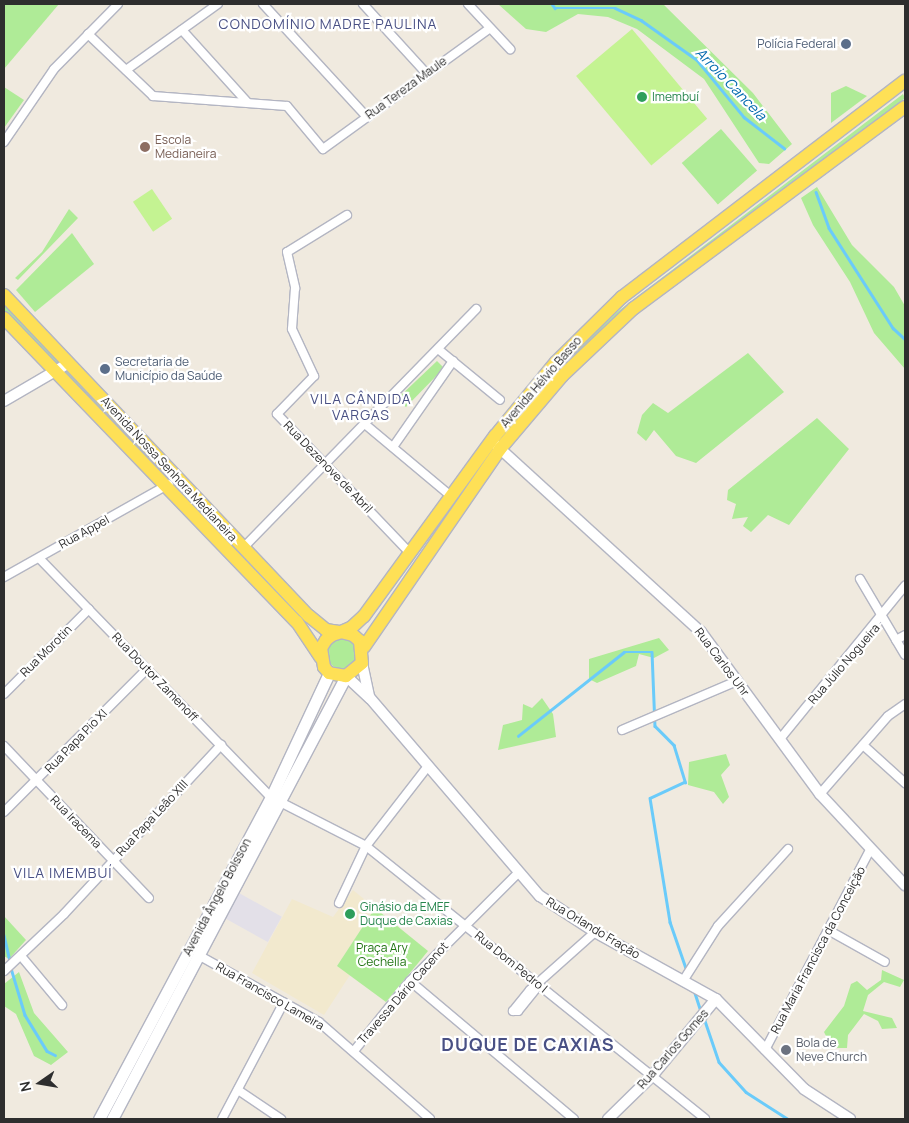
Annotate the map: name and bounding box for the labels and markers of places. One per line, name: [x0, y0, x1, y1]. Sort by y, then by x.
place label: Polícia Federal: [757, 37, 836, 51]
marker: Polícia Federal: [840, 38, 852, 50]
place label: Imembuí: [652, 90, 699, 104]
marker: Imembuí: [636, 91, 648, 103]
place label: Escola Medianeira: [155, 133, 216, 161]
marker: Escola Medianeira: [139, 141, 151, 153]
place label: Secretaria de Município da Saúde: [115, 355, 222, 383]
marker: Secretaria de Município da Saúde: [99, 363, 111, 375]
place label: Ginásio da EMEF Duque de Caxias: [360, 900, 453, 928]
marker: Ginásio da EMEF Duque de Caxias: [344, 908, 356, 920]
place label: Bola de Neve Church: [796, 1036, 867, 1064]
marker: Bola de Neve Church: [780, 1044, 792, 1056]

